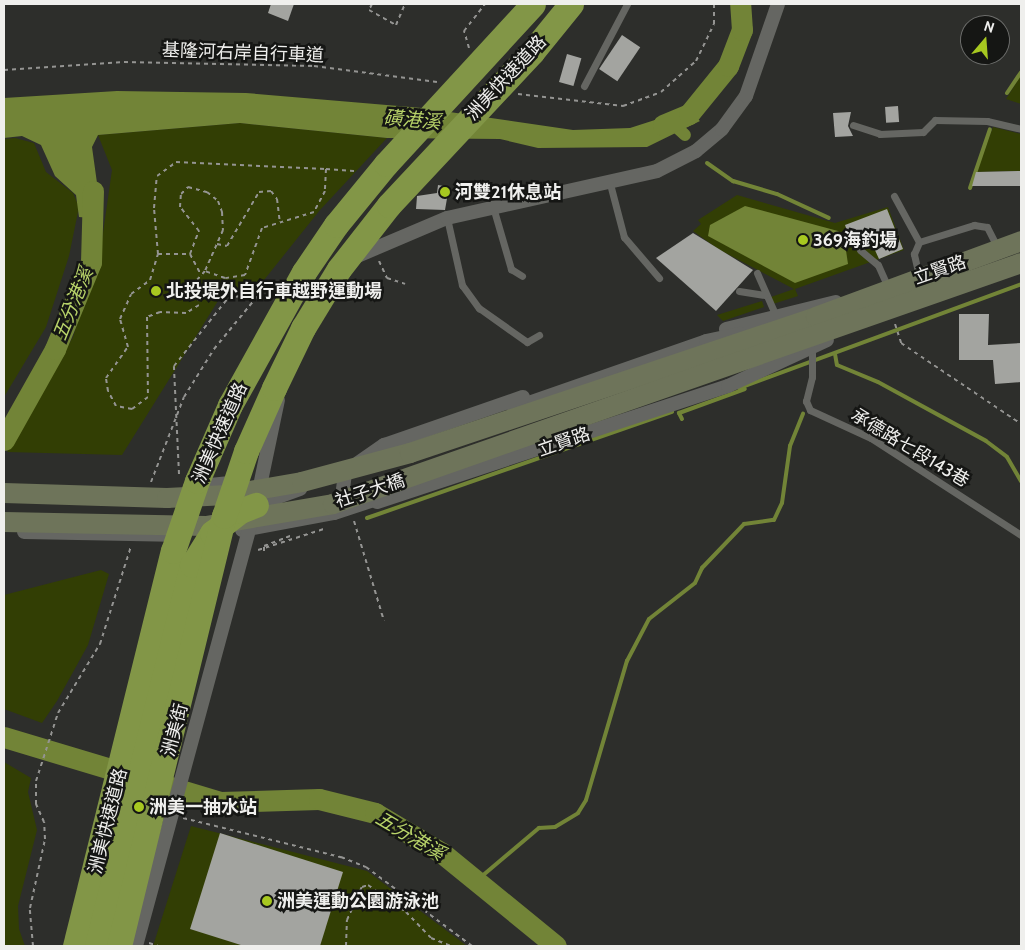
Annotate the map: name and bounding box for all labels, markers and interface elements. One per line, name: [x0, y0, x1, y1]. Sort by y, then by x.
north arrow: [960, 15, 1010, 65]
text: N: [982, 17, 997, 37]
street label: 洲美快速道路: [461, 31, 551, 125]
street label: 基隆河右岸自行車道: [162, 39, 324, 67]
water label: 磺港溪: [383, 106, 441, 134]
place label: 河雙21休息站: [455, 181, 561, 203]
marker: 河雙21休息站: [439, 186, 451, 198]
place label: 369海釣場: [813, 229, 897, 251]
marker: 369海釣場: [797, 234, 809, 246]
street label: 立賢路: [911, 251, 969, 289]
water label: 五分港溪: [48, 264, 98, 344]
place label: 北投堤外自行車越野運動場: [166, 280, 382, 302]
marker: 北投堤外自行車越野運動場: [150, 285, 162, 297]
street label: 洲美快速道路: [188, 379, 252, 487]
street label: 承德路七段143巷: [847, 404, 973, 492]
street label: 立賢路: [535, 423, 593, 461]
street label: 社子大橋: [332, 470, 408, 512]
street label: 洲美街: [158, 701, 192, 759]
street label: 洲美快速道路: [84, 766, 132, 876]
place label: 洲美一抽水站: [149, 796, 257, 818]
marker: 洲美一抽水站: [133, 801, 145, 813]
water label: 五分港溪: [372, 807, 448, 865]
place label: 洲美運動公園游泳池: [277, 890, 439, 912]
marker: 洲美運動公園游泳池: [261, 895, 273, 907]

